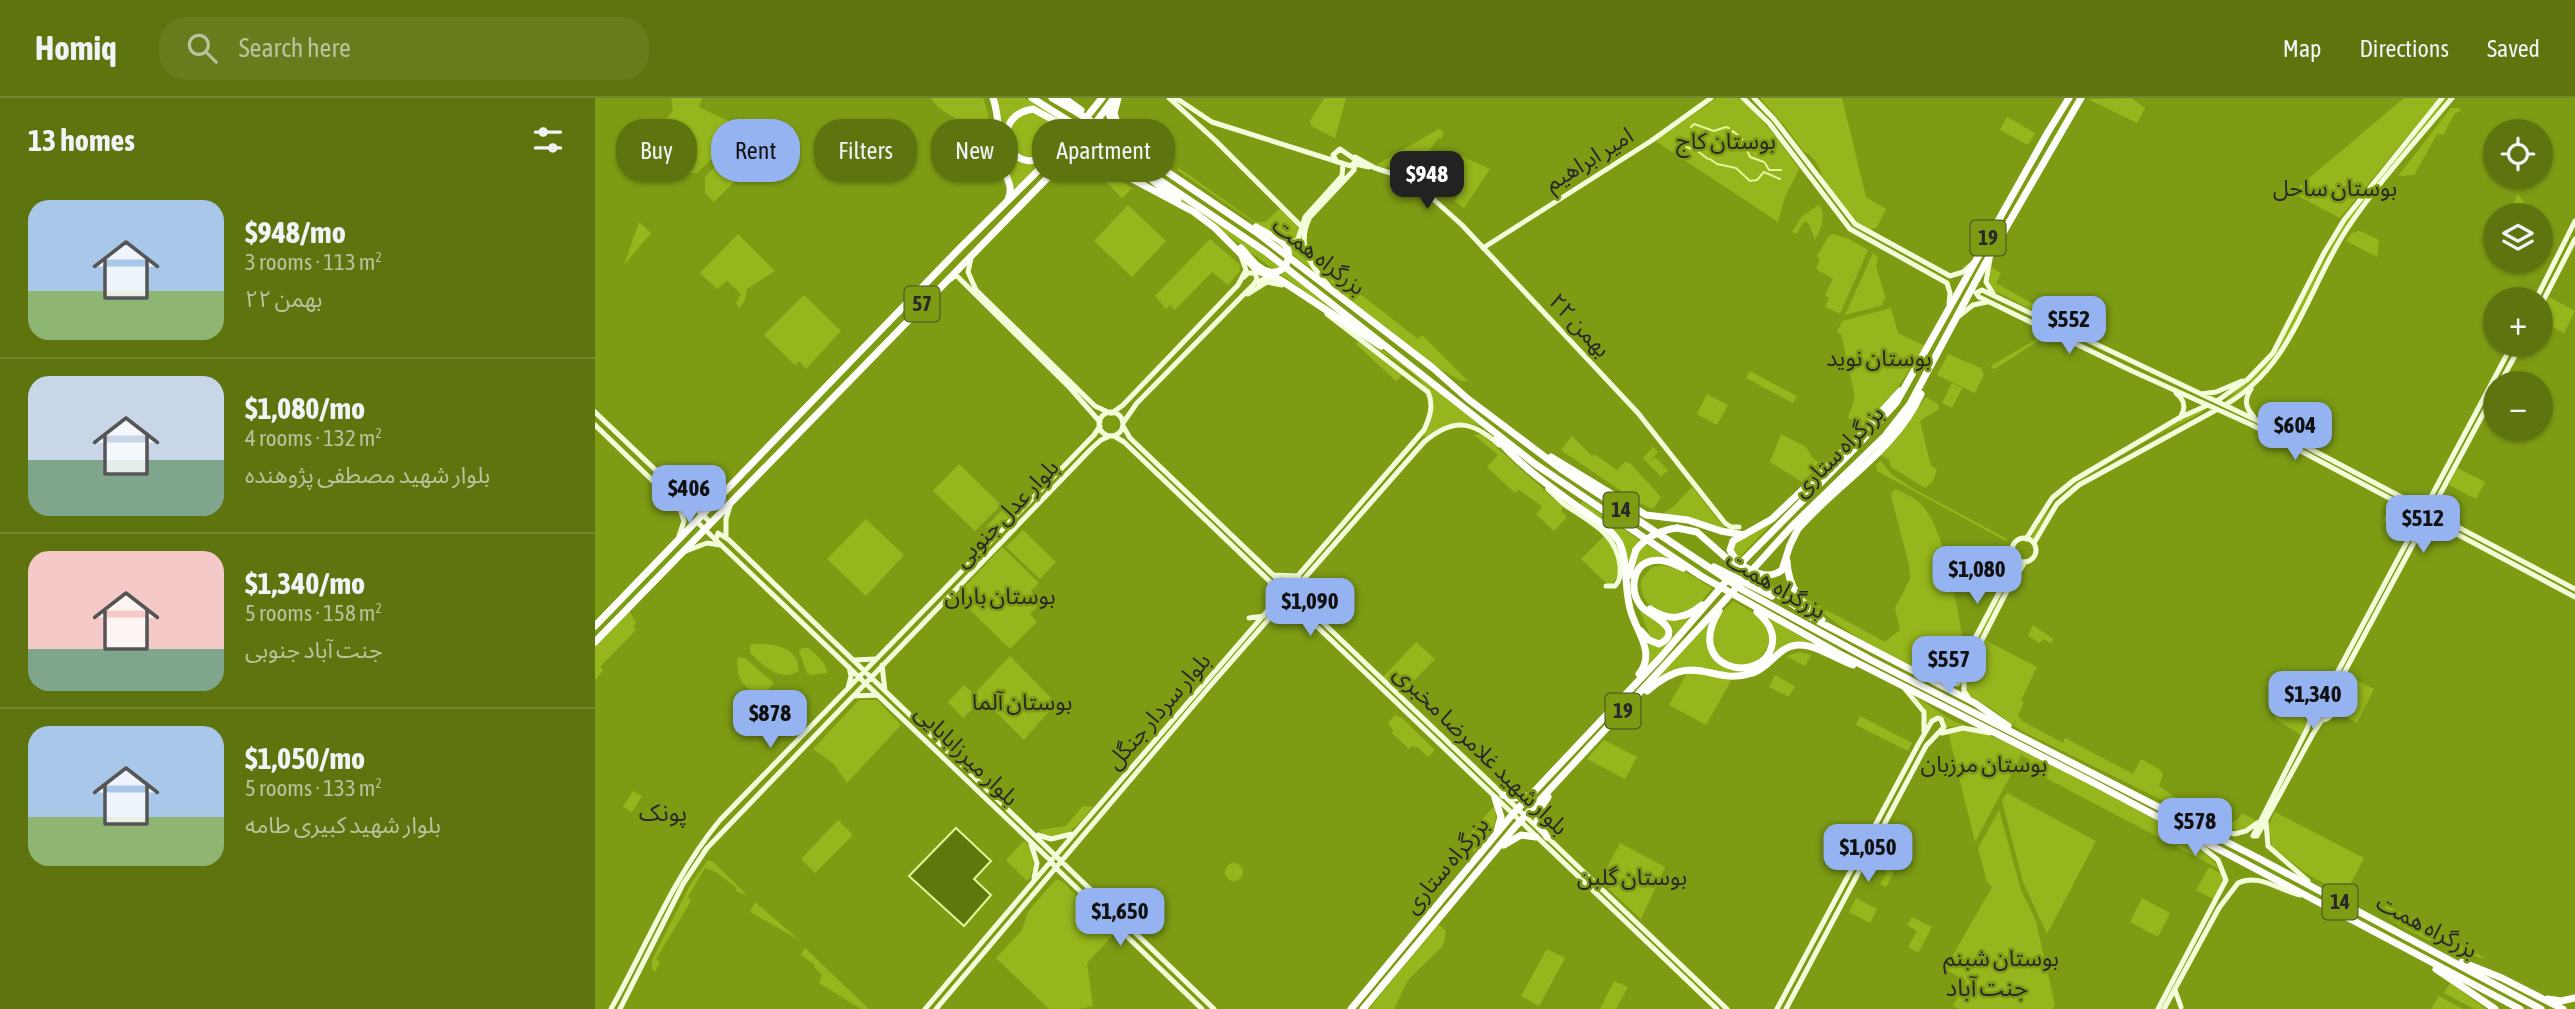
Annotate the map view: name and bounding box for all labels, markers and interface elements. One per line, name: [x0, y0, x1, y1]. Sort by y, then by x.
search box: [159, 17, 649, 80]
text: Homiq: [35, 29, 117, 67]
icon: search: [183, 29, 221, 67]
text: Search here: [239, 33, 351, 63]
text: Map: [2283, 35, 2321, 62]
text: Directions: [2359, 35, 2449, 62]
text: Saved: [2487, 35, 2540, 62]
chip: Buy: [616, 119, 697, 182]
chip: Rent: [711, 119, 800, 182]
chip: Filters: [814, 119, 917, 182]
chip: New: [931, 119, 1018, 182]
chip: Apartment: [1032, 119, 1175, 182]
map controls: [2483, 119, 2553, 441]
button: locate: [2483, 119, 2553, 189]
icon: filters: [529, 121, 567, 159]
street label: امیر ابراهیم: [1540, 122, 1640, 200]
text: 13 homes: [28, 123, 135, 157]
park label: بوستان کاج: [1676, 128, 1776, 158]
pin: $948: [1386, 152, 1468, 211]
text: $948: [1406, 161, 1448, 187]
park label: بوستان ساحل: [2273, 175, 2397, 202]
button: layers: [2483, 203, 2553, 273]
street label: بزرگراه همت: [1267, 212, 1371, 301]
text: $948/mo: [245, 215, 346, 249]
road number: 19: [1971, 220, 2005, 256]
icon: home: [84, 228, 168, 312]
text: 3 rooms · 113 m²: [245, 249, 382, 275]
text: ۲۲ بهمن: [245, 286, 322, 312]
road number: 57: [905, 286, 939, 322]
button: +: [2483, 287, 2553, 357]
street label: ۲۲ بهمن: [1544, 288, 1616, 362]
pin: $552: [2028, 296, 2110, 356]
text: $552: [2048, 306, 2090, 332]
park label: بوستان نوید: [1826, 345, 1932, 372]
button: −: [2483, 371, 2553, 441]
text: $1,080/mo: [245, 391, 365, 425]
street label: بزرگراه ستاری: [1787, 400, 1890, 503]
pin: $604: [2254, 402, 2336, 462]
icon: home: [84, 404, 168, 488]
text: $604: [2274, 412, 2316, 438]
text: 4 rooms · 132 m²: [245, 425, 382, 451]
street label: بلوار عدل جنوبی: [948, 454, 1064, 573]
text: بلوار شهید مصطفی پژوهنده: [245, 462, 490, 488]
pin: $406: [648, 466, 730, 525]
text: $406: [668, 475, 710, 501]
road number: 14: [1604, 492, 1639, 528]
pin: $512: [2382, 496, 2464, 555]
text: $512: [2402, 505, 2444, 531]
street label: بزرگراه همت: [1721, 546, 1830, 625]
pin: $1,080: [1920, 546, 2034, 606]
text: $1,080: [1949, 556, 2006, 582]
text: $1,340/mo: [245, 566, 365, 600]
pin: $1,090: [1253, 578, 1367, 638]
icon: home: [84, 579, 168, 663]
park label: بوستان باران: [944, 583, 1056, 610]
text: $1,090: [1282, 588, 1339, 614]
text: 5 rooms · 158 m²: [245, 600, 382, 626]
pin: $557: [1908, 636, 1990, 696]
text: جنت آباد جنوبی: [245, 637, 383, 663]
text: $557: [1928, 646, 1970, 672]
street label: بلوار سردار جنگل: [1100, 648, 1216, 775]
street label: بلوار شهید غلامرضا مخبری: [1388, 660, 1574, 841]
pin: $1,340: [2256, 672, 2370, 731]
text: $1,340: [2285, 681, 2342, 707]
park label: بوستان آلما: [972, 689, 1072, 716]
pin: $878: [729, 690, 811, 750]
road number: 19: [1605, 694, 1641, 728]
street label: بلوار میرزابابایی: [909, 699, 1024, 812]
text: $878: [749, 700, 791, 726]
text: $1,050/mo: [245, 741, 365, 775]
park label: بوستان مرزبان: [1921, 751, 2047, 778]
icon: home: [84, 754, 168, 838]
text: 5 rooms · 133 m²: [245, 775, 382, 801]
pin: $578: [2154, 798, 2236, 858]
district label: پونک: [639, 799, 687, 828]
text: $578: [2174, 808, 2216, 834]
street label: بزرگراه ستاری: [1398, 811, 1495, 919]
text: بلوار شهید کبیری طامه: [245, 812, 441, 838]
pin: $1,050: [1811, 824, 1925, 884]
text: $1,050: [1840, 834, 1897, 860]
park label: بوستان گلبن: [1577, 864, 1687, 891]
road number: 14: [2323, 884, 2357, 920]
pin: $1,650: [1063, 888, 1177, 948]
street label: بزرگراه همت: [2372, 889, 2482, 964]
text: $1,650: [1092, 898, 1149, 924]
park label: بوستان شبنم: [1943, 945, 2059, 975]
district label: جنت آباد: [1946, 974, 2028, 1001]

